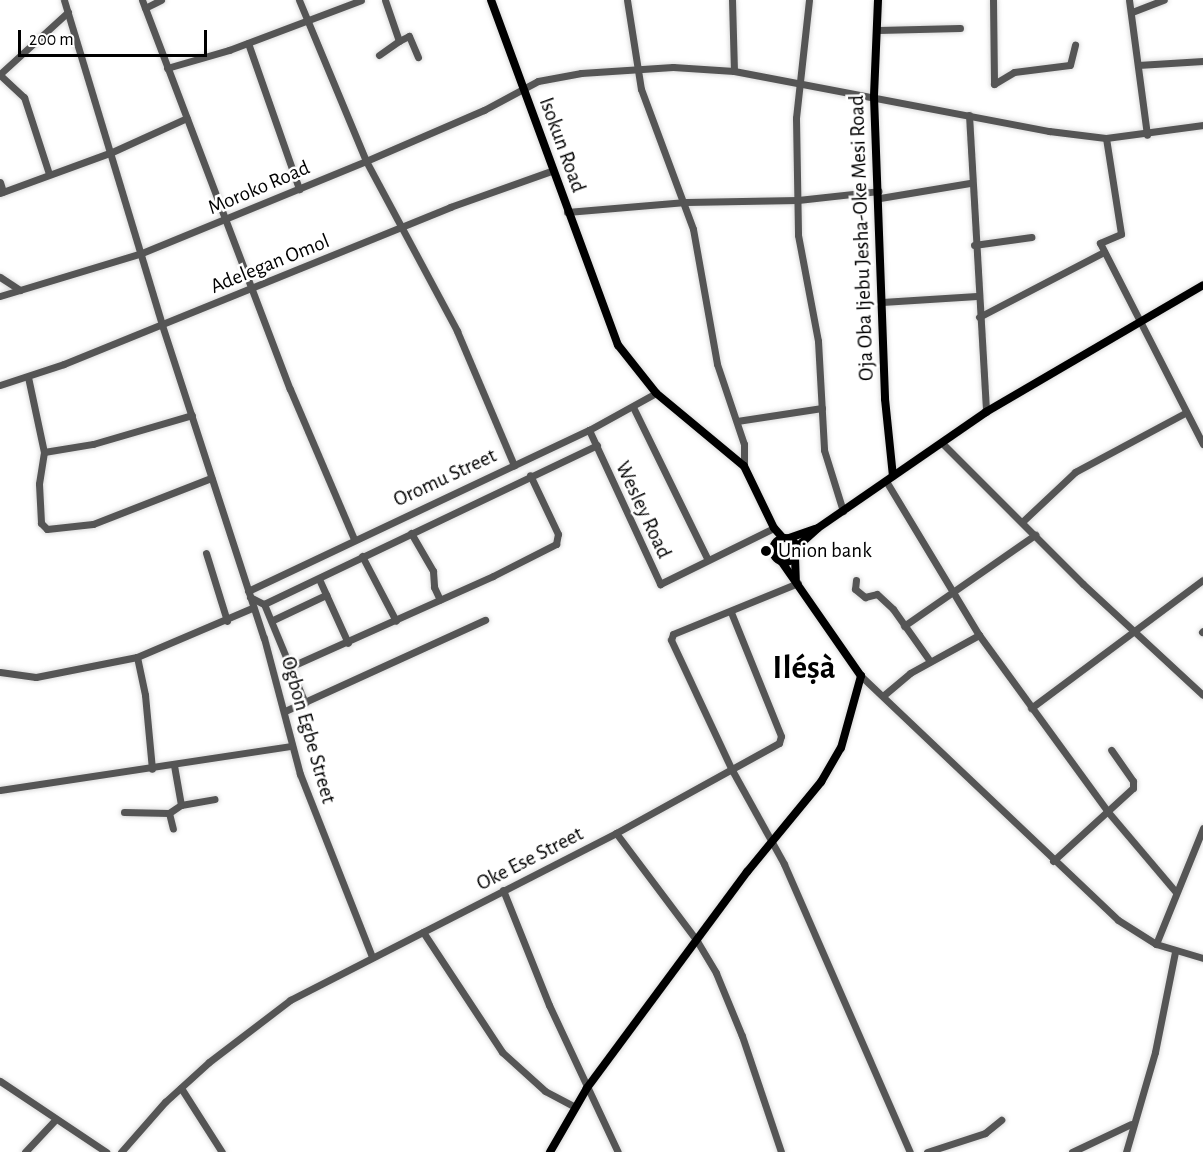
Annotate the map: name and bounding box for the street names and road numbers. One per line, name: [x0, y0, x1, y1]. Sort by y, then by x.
street label: Isokun Road: [533, 94, 591, 196]
street label: Oja Oba Ijebu Jesha-Oke Mesi Road: [844, 95, 880, 381]
street label: Moroko Road: [204, 155, 314, 221]
street label: Adelegan Omol: [207, 229, 333, 299]
street label: Oromu Street: [390, 443, 500, 513]
street label: Wesley Road: [610, 457, 676, 563]
street label: Ogbon Egbe Street: [275, 654, 341, 806]
street label: Oke Ese Street: [473, 821, 587, 897]

